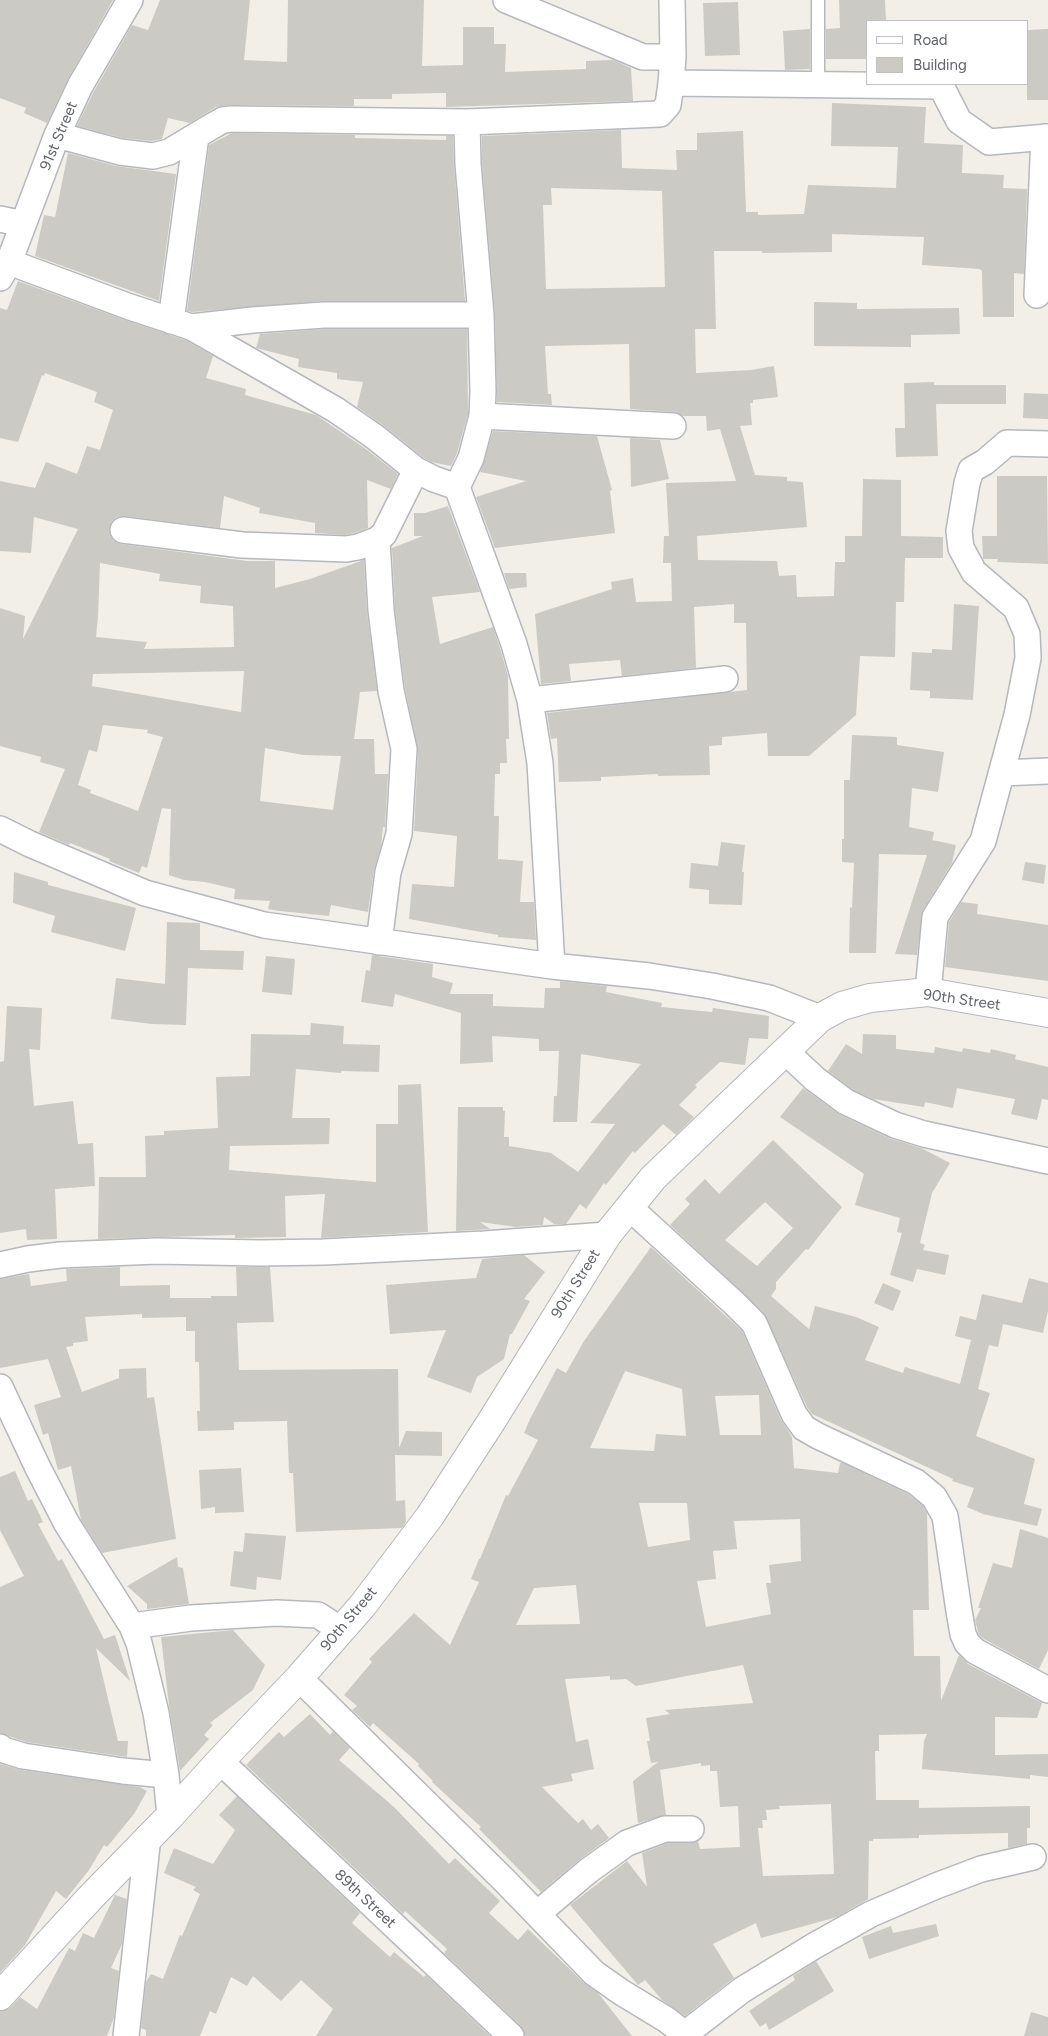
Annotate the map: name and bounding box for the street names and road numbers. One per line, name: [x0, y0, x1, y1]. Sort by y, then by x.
street label: 91st Street: [36, 99, 82, 173]
street label: 90th Street: [922, 986, 1002, 1014]
street label: 90th Street: [548, 1246, 604, 1322]
street label: 90th Street: [317, 1583, 381, 1655]
street label: 89th Street: [331, 1866, 399, 1932]

